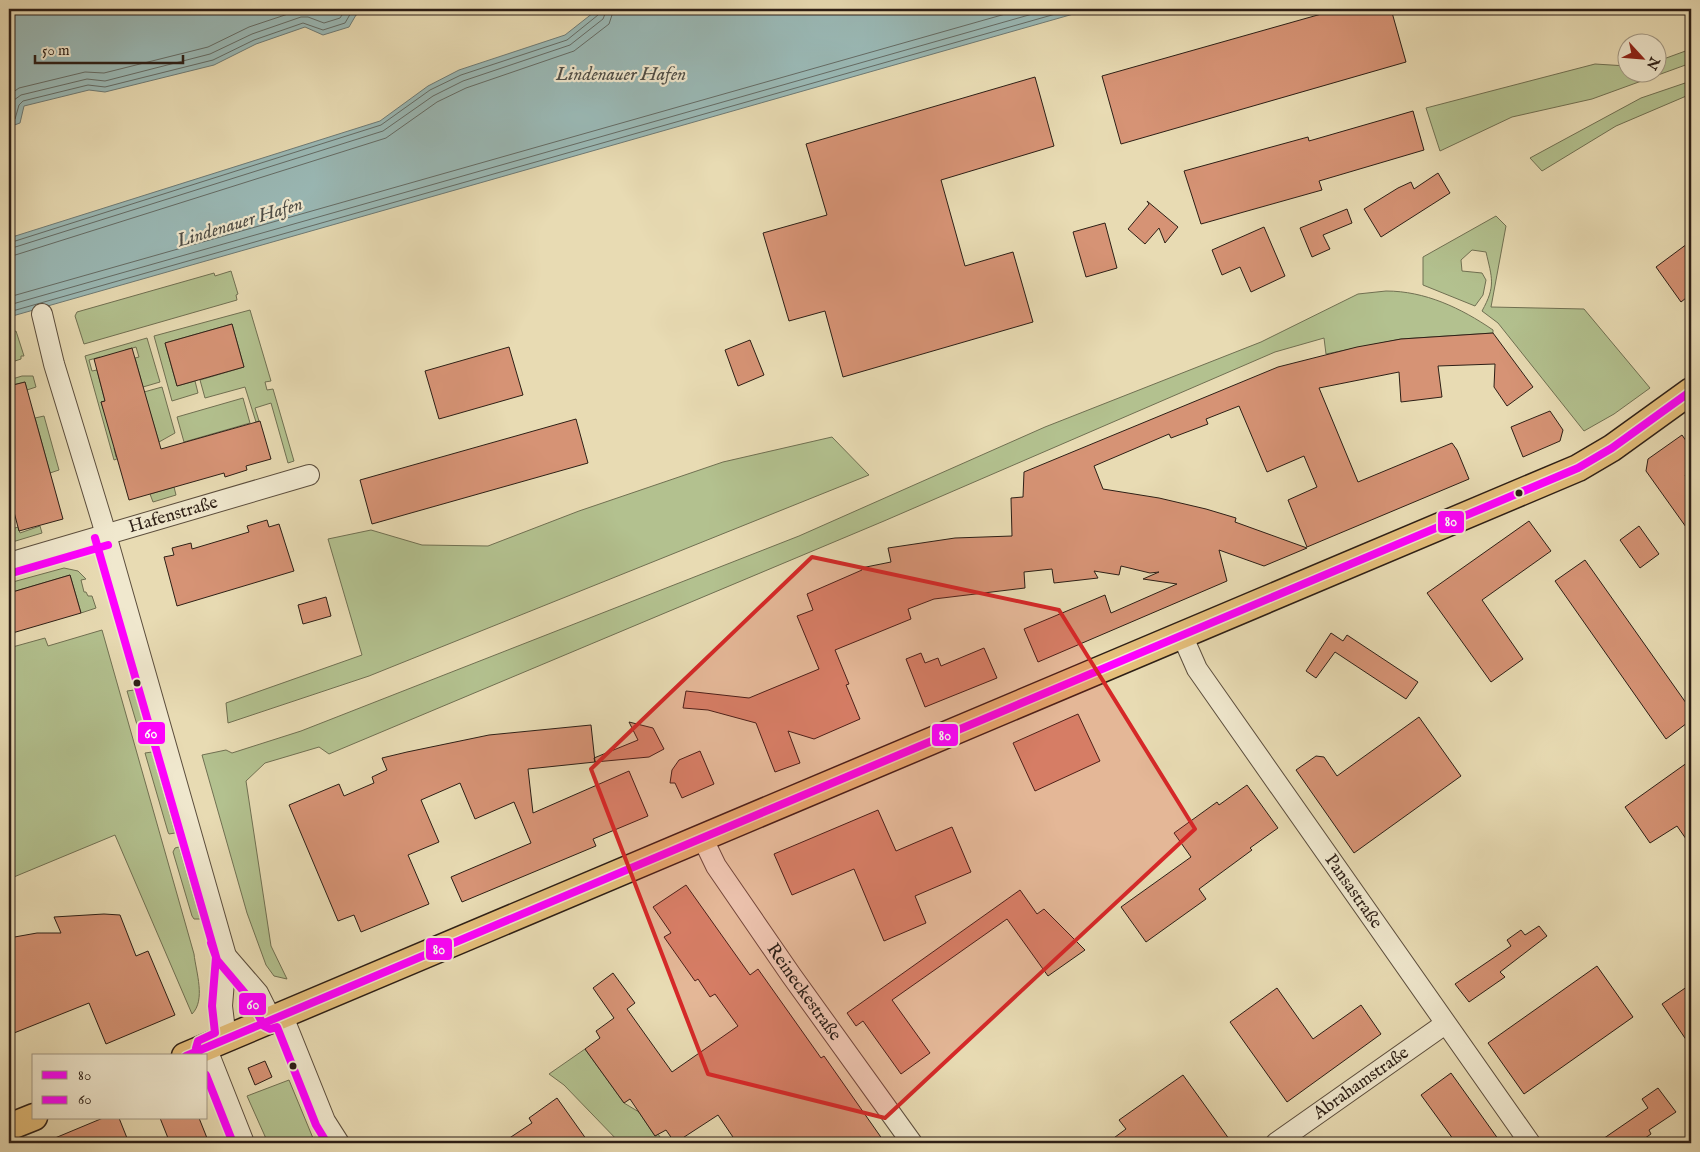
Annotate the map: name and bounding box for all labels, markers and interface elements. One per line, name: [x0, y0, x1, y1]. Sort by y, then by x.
scale bar: [35, 32, 182, 64]
north arrow: [1618, 32, 1668, 82]
text: 50 m: [42, 41, 70, 60]
text: N: [1642, 53, 1664, 73]
water label: Lindenauer Hafen: [555, 63, 686, 87]
water label: Lindenauer Hafen: [173, 192, 306, 254]
unlabelled marker: [1514, 488, 1524, 498]
street label: Hafenstraße: [126, 491, 220, 539]
line badge: 80: [1437, 510, 1465, 534]
text: 80: [1445, 513, 1457, 531]
unlabelled marker: [132, 678, 142, 688]
line badge: 60: [137, 721, 166, 745]
line badge: 80: [931, 723, 959, 747]
text: 60: [145, 725, 158, 743]
text: 80: [939, 727, 951, 745]
street label: Pansastraße: [1319, 850, 1387, 933]
line badge: 80: [425, 937, 453, 961]
street label: Reineckestraße: [761, 939, 846, 1046]
text: 80: [433, 941, 445, 959]
line badge: 60: [238, 992, 267, 1016]
text: 60: [247, 996, 260, 1014]
street label: Abrahamstraße: [1308, 1042, 1413, 1125]
legend: [32, 1054, 208, 1120]
unlabelled marker: [288, 1061, 298, 1071]
text: 80: [78, 1066, 91, 1085]
text: 60: [78, 1090, 92, 1109]

